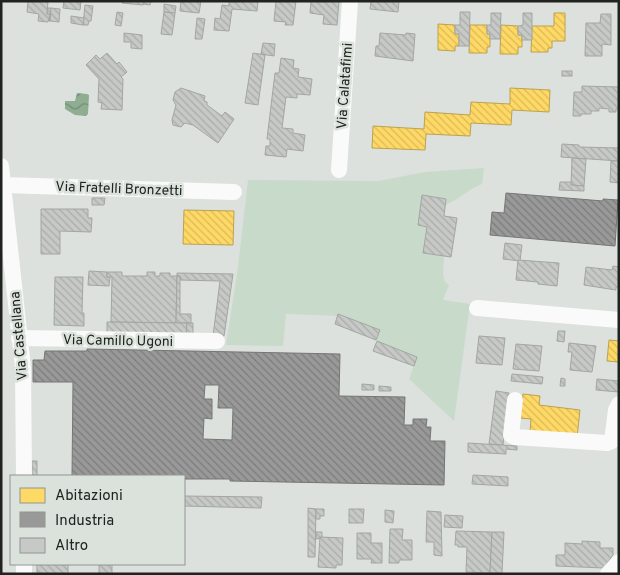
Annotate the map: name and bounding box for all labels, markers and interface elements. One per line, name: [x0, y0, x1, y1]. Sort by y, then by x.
street label: Via Calatafimi: [334, 42, 357, 130]
street label: Via Fratelli Bronzetti: [55, 179, 183, 200]
street label: Via Castellana: [7, 291, 32, 381]
street label: Via Camillo Ugoni: [63, 332, 173, 351]
legend: [10, 475, 185, 565]
text: Abitazioni: [55, 487, 123, 506]
text: Industria: [55, 512, 114, 531]
text: Altro: [55, 537, 88, 556]

